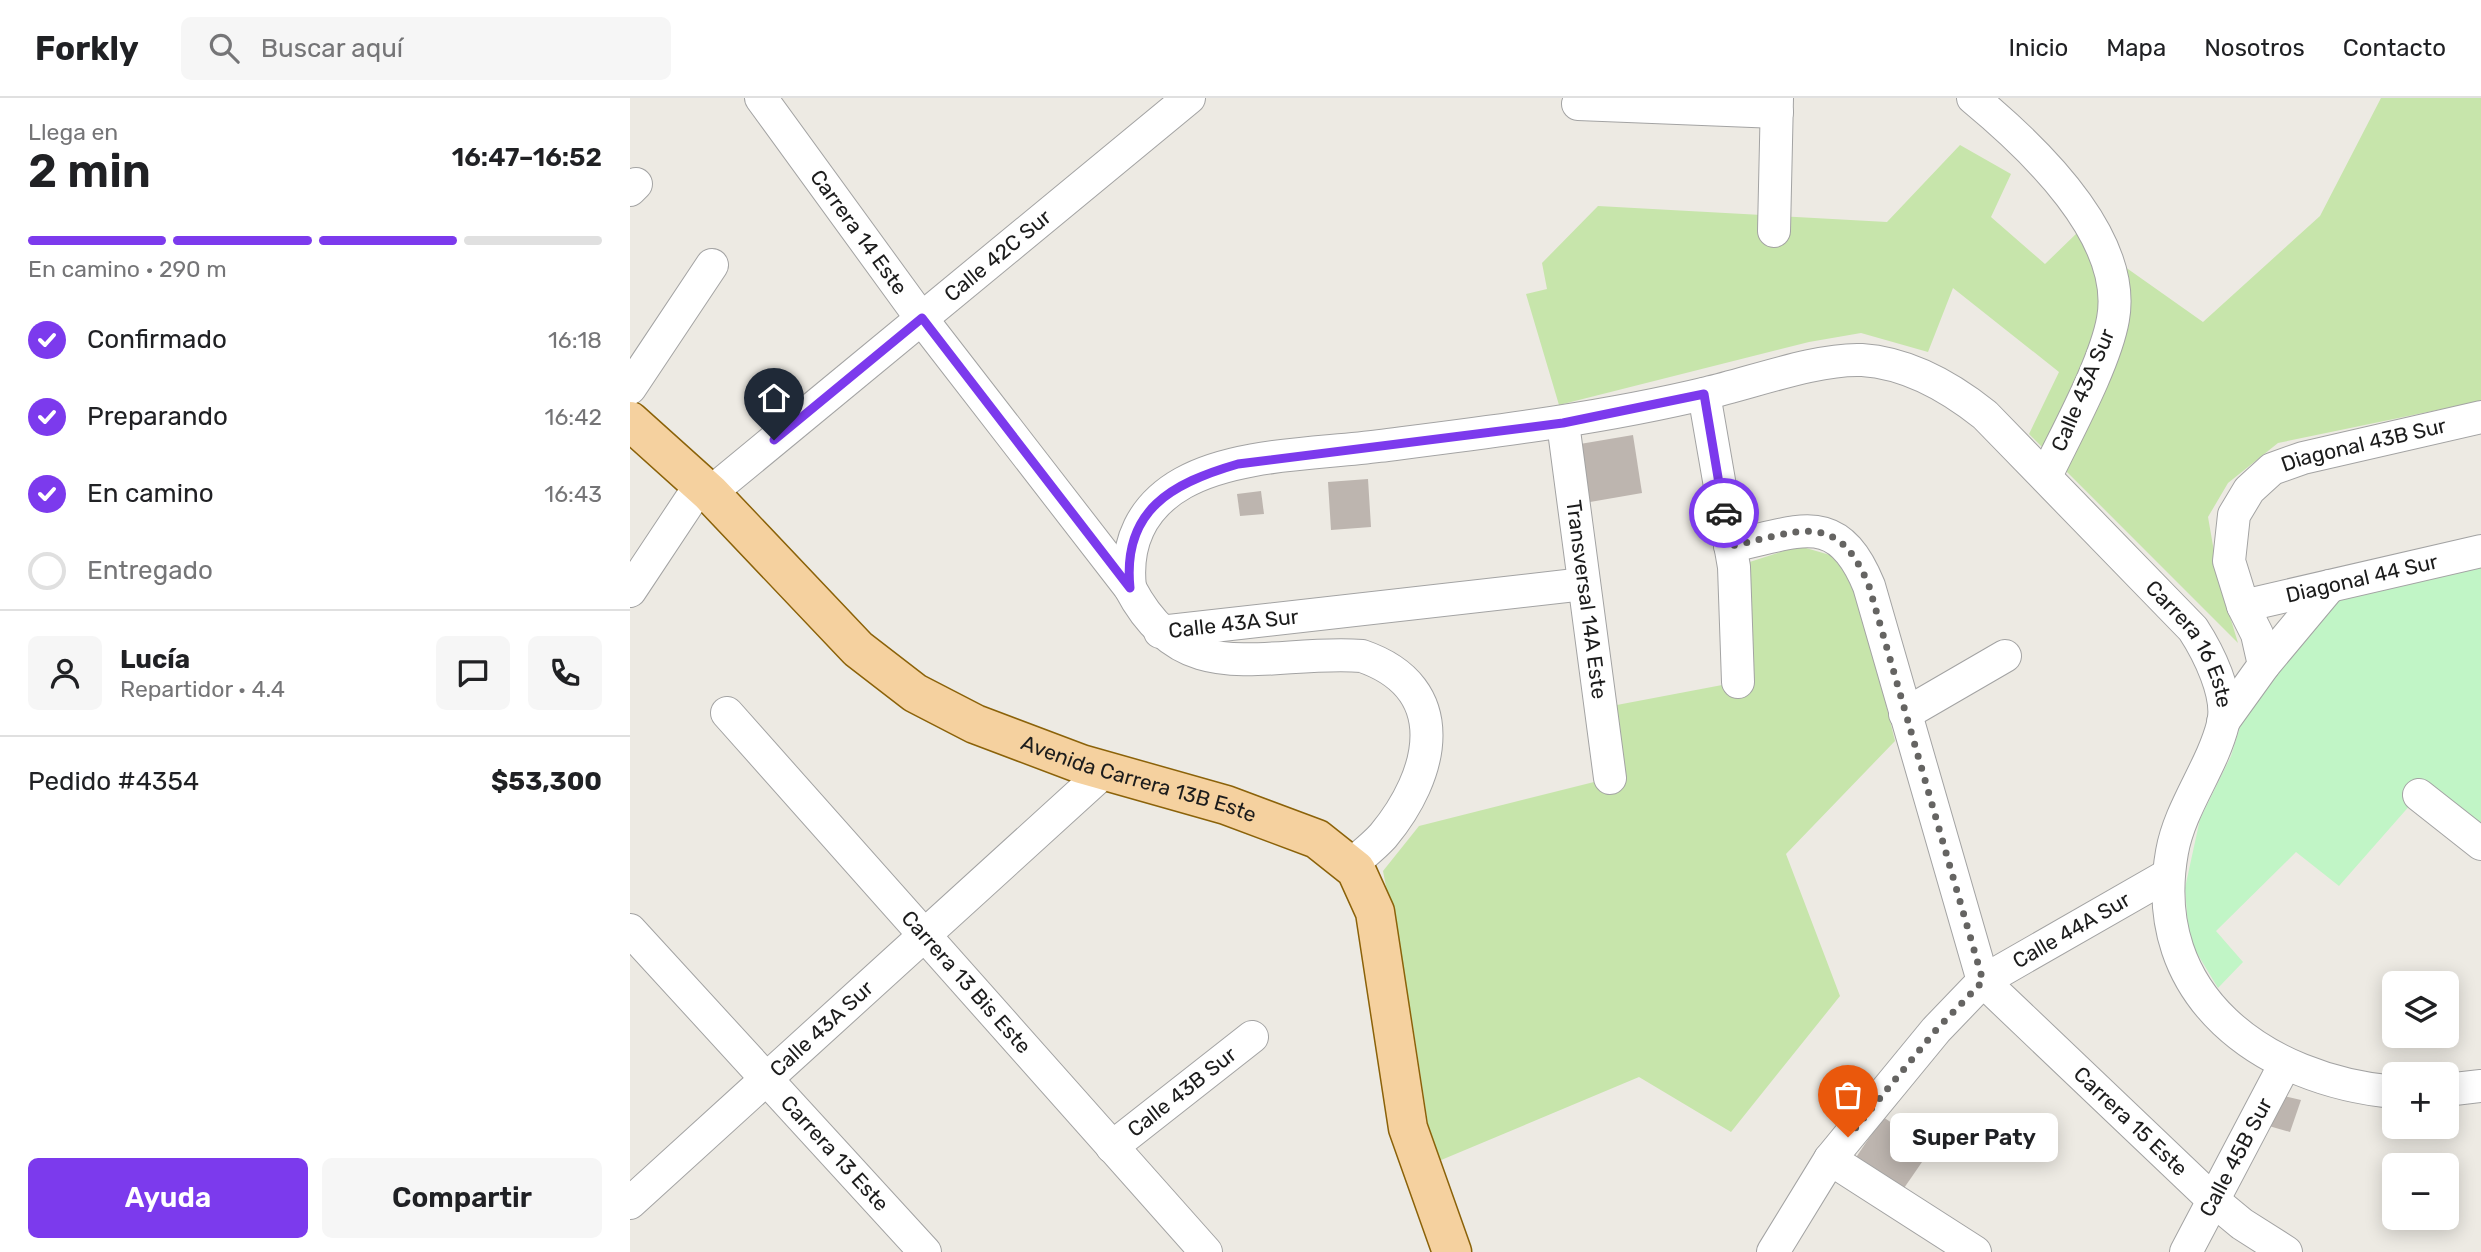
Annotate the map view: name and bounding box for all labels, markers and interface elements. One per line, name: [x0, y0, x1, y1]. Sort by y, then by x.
search box: [181, 17, 671, 80]
text: Forkly: [35, 29, 139, 68]
icon: search: [205, 29, 243, 67]
text: Buscar aquí: [261, 33, 403, 64]
text: Inicio: [2009, 34, 2068, 62]
text: Mapa: [2106, 34, 2166, 62]
text: Nosotros: [2204, 34, 2305, 62]
text: Contacto: [2343, 34, 2446, 62]
text: Llega en: [28, 118, 118, 146]
text: 16:47–16:52: [452, 142, 602, 173]
text: 2 min: [28, 144, 151, 199]
street label: Carrera 14 Este: [805, 165, 913, 299]
street label: Calle 42C Sur: [939, 204, 1056, 307]
text: En camino · 290 m: [28, 255, 227, 283]
icon: check: [28, 321, 66, 359]
text: Confirmado: [87, 324, 227, 355]
street label: Calle 43A Sur: [2045, 325, 2120, 455]
text: 16:18: [548, 326, 602, 354]
pin: [744, 368, 804, 440]
icon: home: [755, 379, 793, 417]
icon: check: [28, 398, 66, 436]
text: Preparando: [87, 401, 228, 432]
text: 16:42: [545, 403, 602, 431]
street label: Diagonal 43B Sur: [2278, 412, 2449, 477]
icon: check: [28, 475, 66, 513]
text: En camino: [87, 478, 214, 509]
courier: [1689, 478, 1759, 548]
text: 16:43: [544, 480, 602, 508]
icon: car: [1705, 494, 1743, 532]
street label: Transversal 14A Este: [1561, 498, 1612, 700]
street label: Diagonal 44 Sur: [2283, 548, 2440, 608]
text: Entregado: [87, 555, 213, 586]
street label: Carrera 16 Este: [2141, 575, 2237, 709]
street label: Calle 43A Sur: [1167, 603, 1300, 643]
button: person: [28, 636, 102, 710]
button: chat: [436, 636, 510, 710]
button: phone: [528, 636, 602, 710]
text: Lucía: [120, 644, 190, 675]
text: Repartidor · 4.4: [120, 675, 285, 703]
street label: Avenida Carrera 13B Este: [1018, 730, 1260, 827]
text: Pedido #4354: [28, 766, 199, 797]
text: $53,300: [491, 766, 602, 797]
street label: Calle 44A Sur: [2008, 886, 2134, 973]
street label: Carrera 13 Bis Este: [896, 905, 1037, 1058]
map controls: [2382, 971, 2459, 1230]
button: layers: [2382, 971, 2459, 1048]
street label: Calle 43A Sur: [764, 975, 878, 1082]
street label: Calle 43B Sur: [1122, 1041, 1241, 1142]
street label: Carrera 15 Este: [2069, 1061, 2193, 1181]
button: +: [2382, 1062, 2459, 1139]
pin: [1818, 1065, 1878, 1137]
icon: bag: [1829, 1076, 1867, 1114]
street label: Carrera 13 Este: [776, 1090, 894, 1216]
street label: Calle 45B Sur: [2194, 1093, 2277, 1221]
callout: Super Paty: [1890, 1112, 2058, 1162]
text: Super Paty: [1912, 1123, 2036, 1151]
button: −: [2382, 1153, 2459, 1230]
button: Ayuda: [28, 1158, 308, 1238]
button: Compartir: [322, 1158, 602, 1238]

